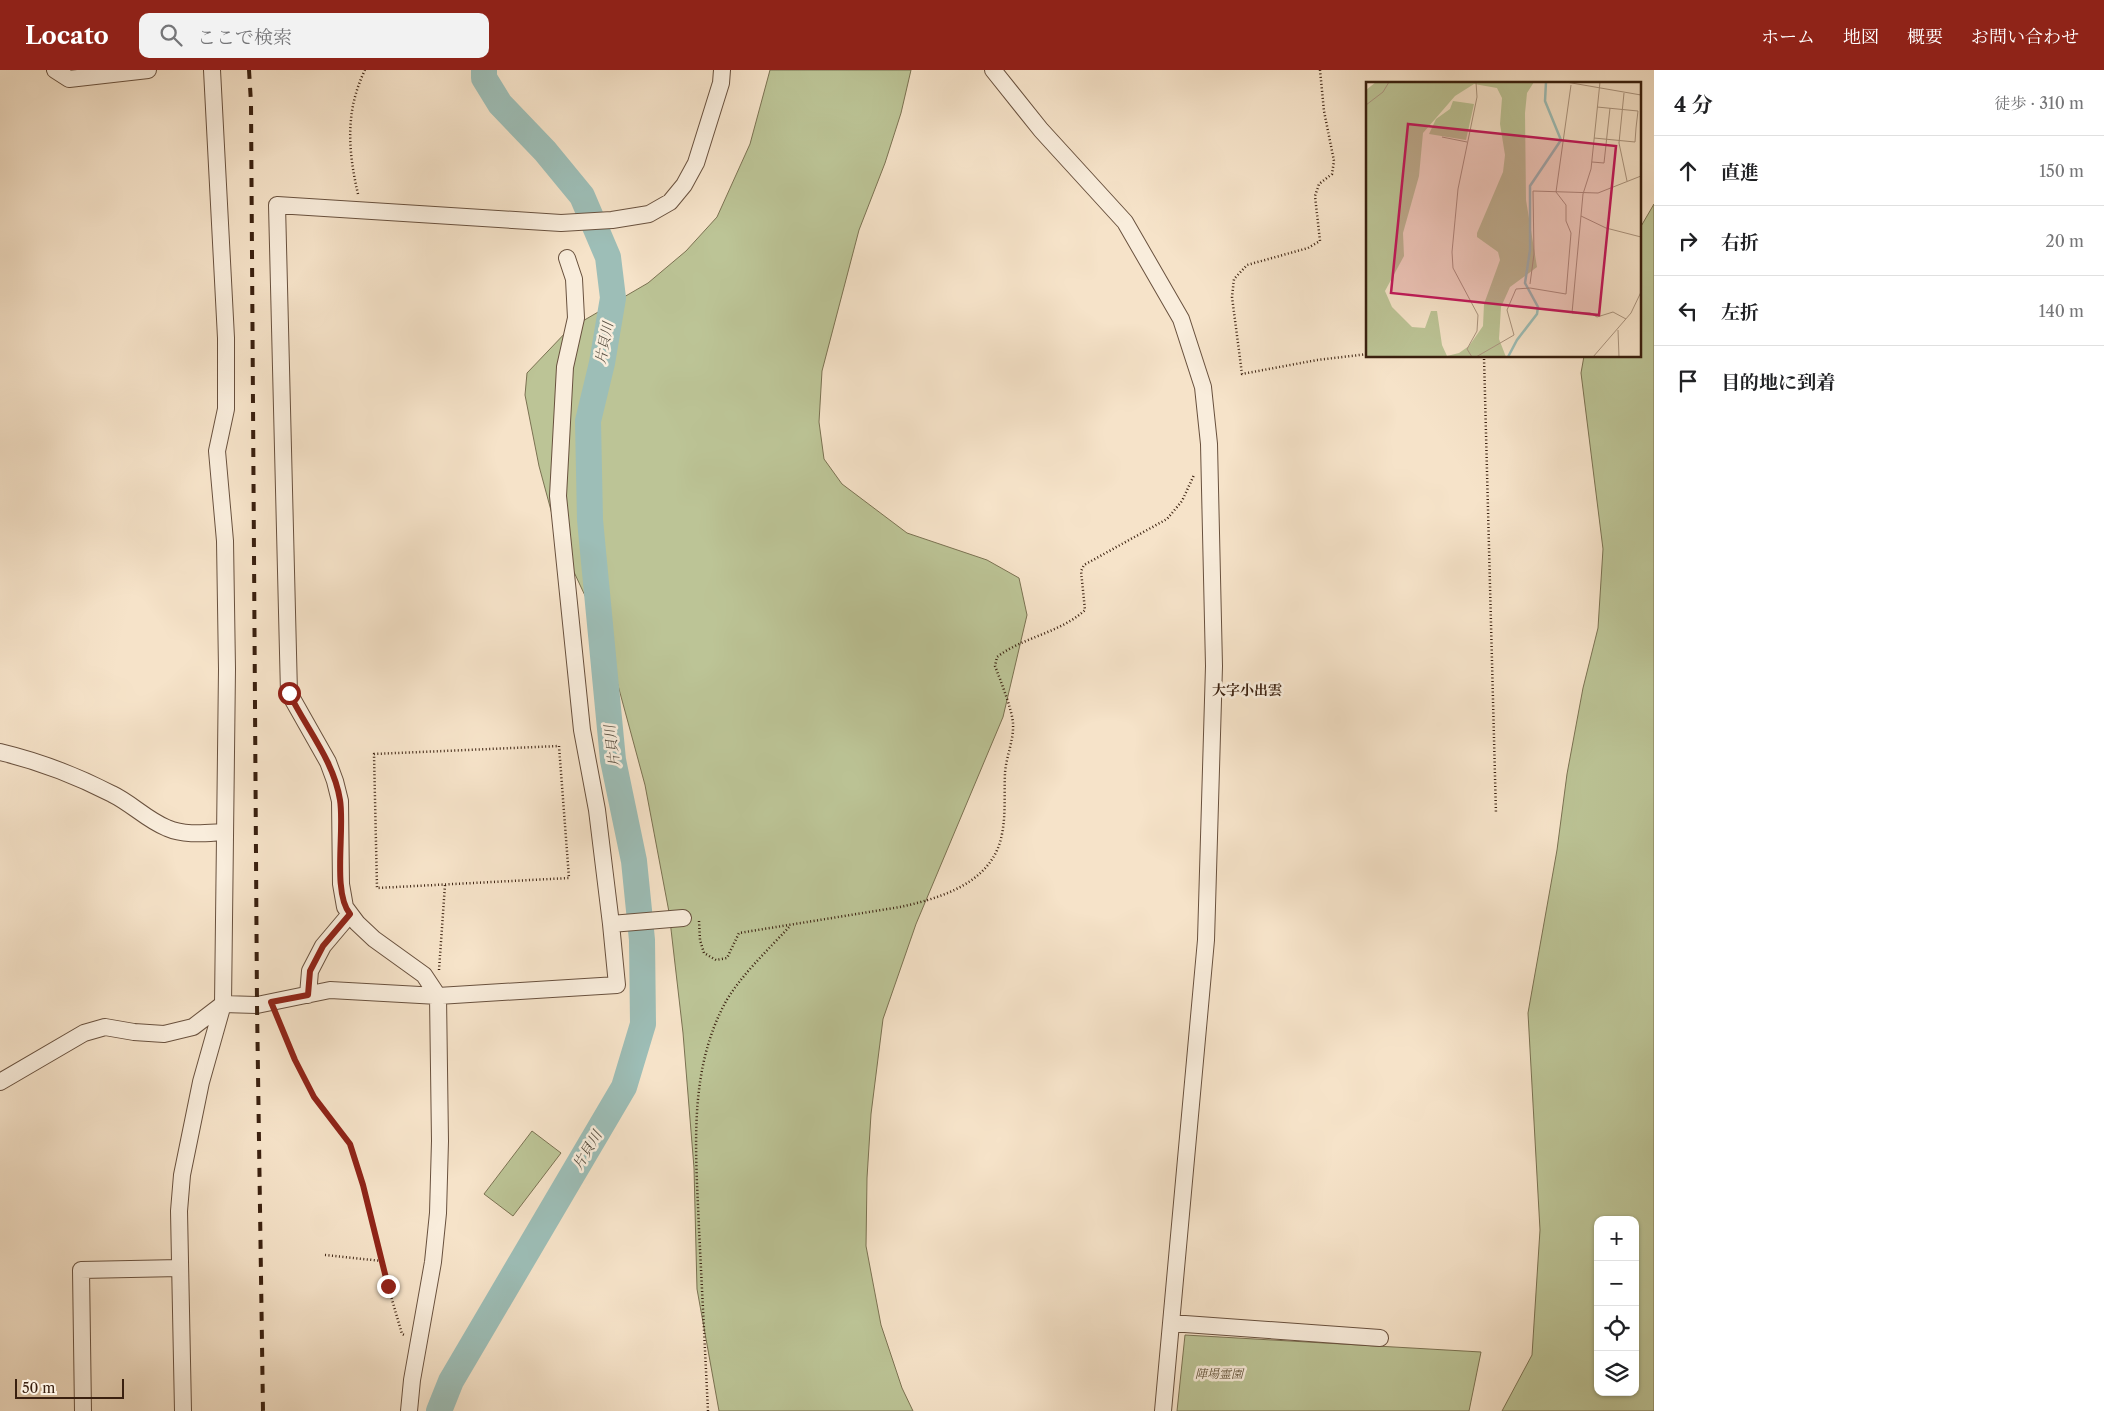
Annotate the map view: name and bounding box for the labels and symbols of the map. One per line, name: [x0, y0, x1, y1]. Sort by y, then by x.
inset map: [1366, 82, 1642, 358]
water label: 片貝川: [591, 319, 617, 365]
district label: 大字小出雲: [1212, 681, 1282, 699]
route start: [278, 682, 301, 705]
water label: 片貝川: [600, 722, 623, 768]
water label: 片貝川: [568, 1126, 607, 1173]
route end: [377, 1275, 400, 1298]
park label: 陣場霊園: [1195, 1366, 1245, 1381]
scale bar: [15, 1376, 124, 1399]

